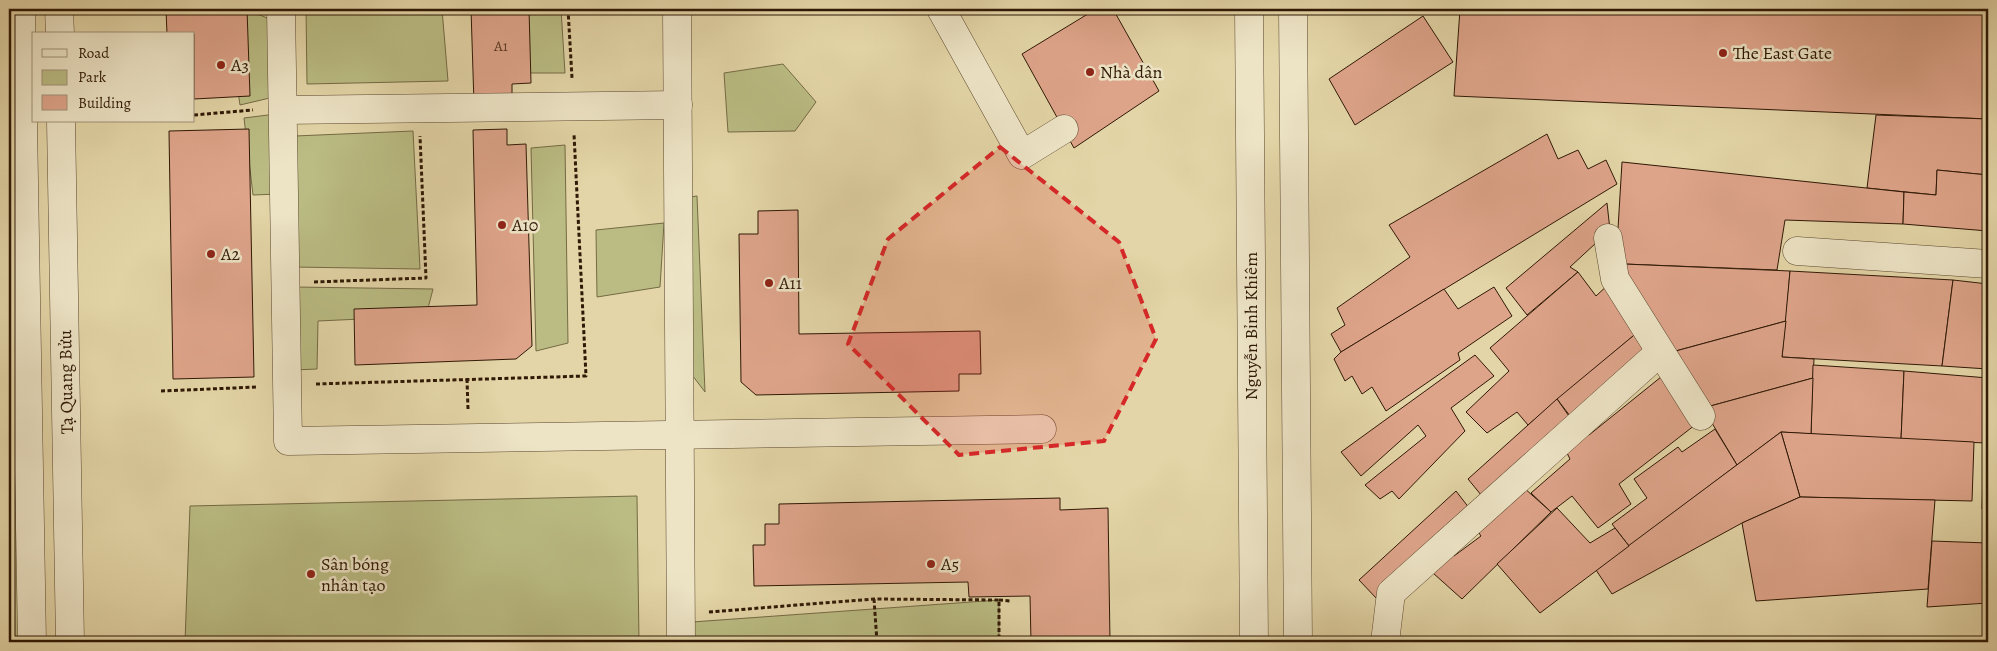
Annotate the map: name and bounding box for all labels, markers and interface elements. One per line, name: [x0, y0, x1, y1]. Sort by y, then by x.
legend: [32, 32, 195, 122]
house number: A1: [493, 36, 508, 56]
place label: The East Gate: [1733, 41, 1832, 65]
text: Road: [78, 43, 110, 63]
marker: The East Gate: [1717, 47, 1729, 59]
place label: A3: [230, 53, 249, 77]
marker: A3: [215, 59, 227, 71]
place label: Nhà dân: [1100, 60, 1163, 84]
marker: Nhà dân: [1084, 66, 1096, 78]
text: Park: [78, 67, 107, 87]
text: Building: [78, 93, 131, 113]
place label: A10: [511, 213, 538, 237]
marker: A10: [496, 219, 508, 231]
place label: A2: [220, 242, 241, 266]
marker: A2: [205, 248, 217, 260]
street label: Nguyễn Bỉnh Khiêm: [1239, 252, 1263, 400]
place label: A11: [778, 271, 802, 295]
marker: A11: [763, 277, 775, 289]
street label: Tạ Quang Bửu: [53, 329, 79, 434]
place label: Sân bóng nhân tạo: [321, 552, 389, 597]
place label: A5: [940, 552, 959, 576]
marker: A5: [925, 558, 937, 570]
marker: Sân bóng nhân tạo: [305, 568, 317, 580]

